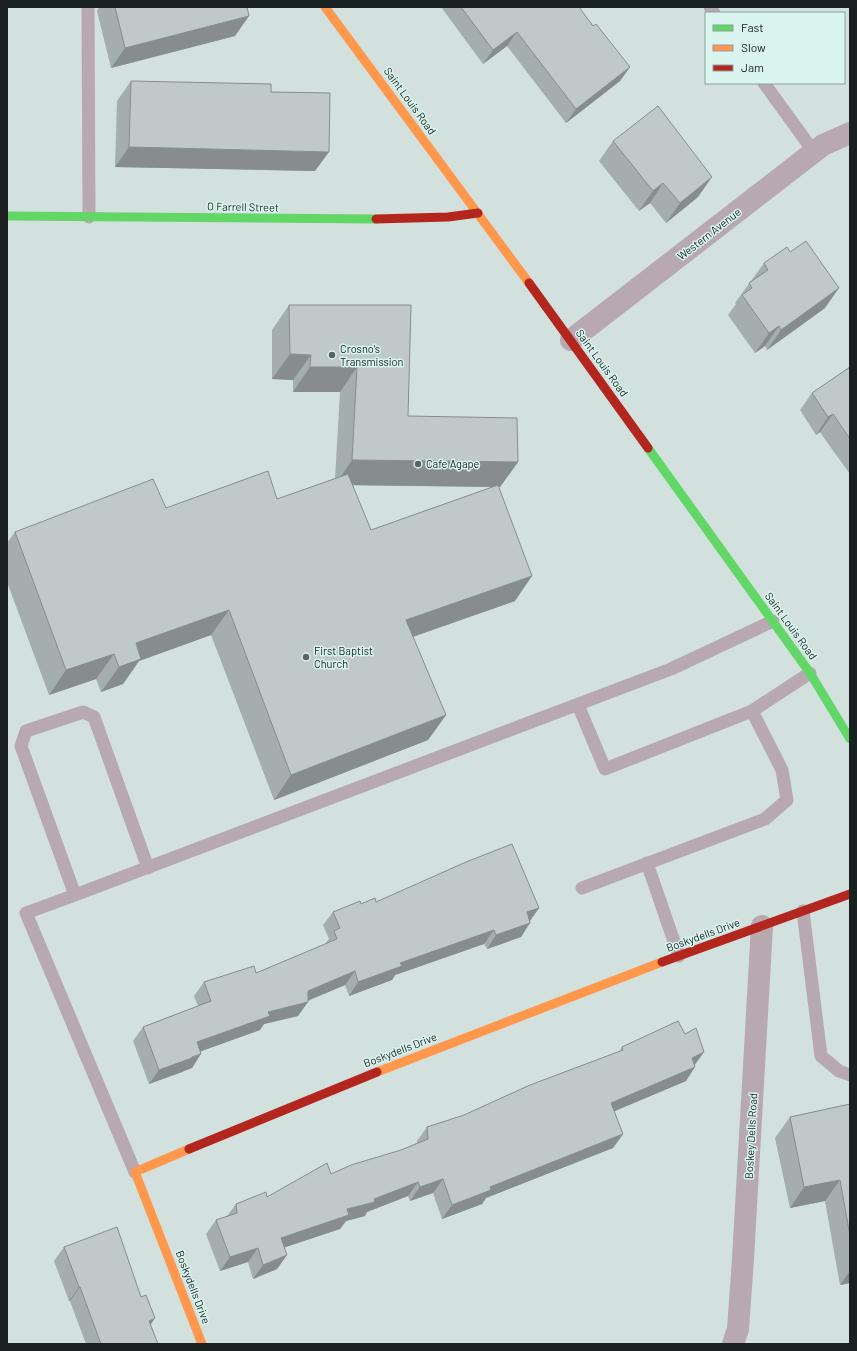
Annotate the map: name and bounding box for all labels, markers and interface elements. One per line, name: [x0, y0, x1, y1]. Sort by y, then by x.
legend: [705, 12, 845, 84]
text: Fast: [741, 20, 764, 34]
text: Slow: [741, 40, 766, 54]
text: Jam: [741, 60, 764, 74]
street label: Saint Louis Road: [382, 65, 439, 137]
street label: O Farrell Street: [207, 199, 279, 214]
street label: Western Avenue: [674, 205, 743, 262]
street label: Saint Louis Road: [574, 327, 631, 399]
place label: Crosno's Transmission: [340, 342, 404, 368]
marker: Crosno's Transmission: [327, 350, 337, 360]
place label: Cafe Agape: [426, 457, 480, 470]
marker: Cafe Agape: [413, 459, 423, 469]
street label: Saint Louis Road: [763, 590, 820, 662]
place label: First Baptist Church: [314, 644, 373, 670]
marker: First Baptist Church: [301, 652, 311, 662]
street label: Boskydells Drive: [664, 915, 742, 954]
street label: Boskydells Drive: [361, 1030, 438, 1069]
street label: Boskey Dells Road: [742, 1093, 759, 1179]
street label: Boskydells Drive: [174, 1248, 213, 1325]

